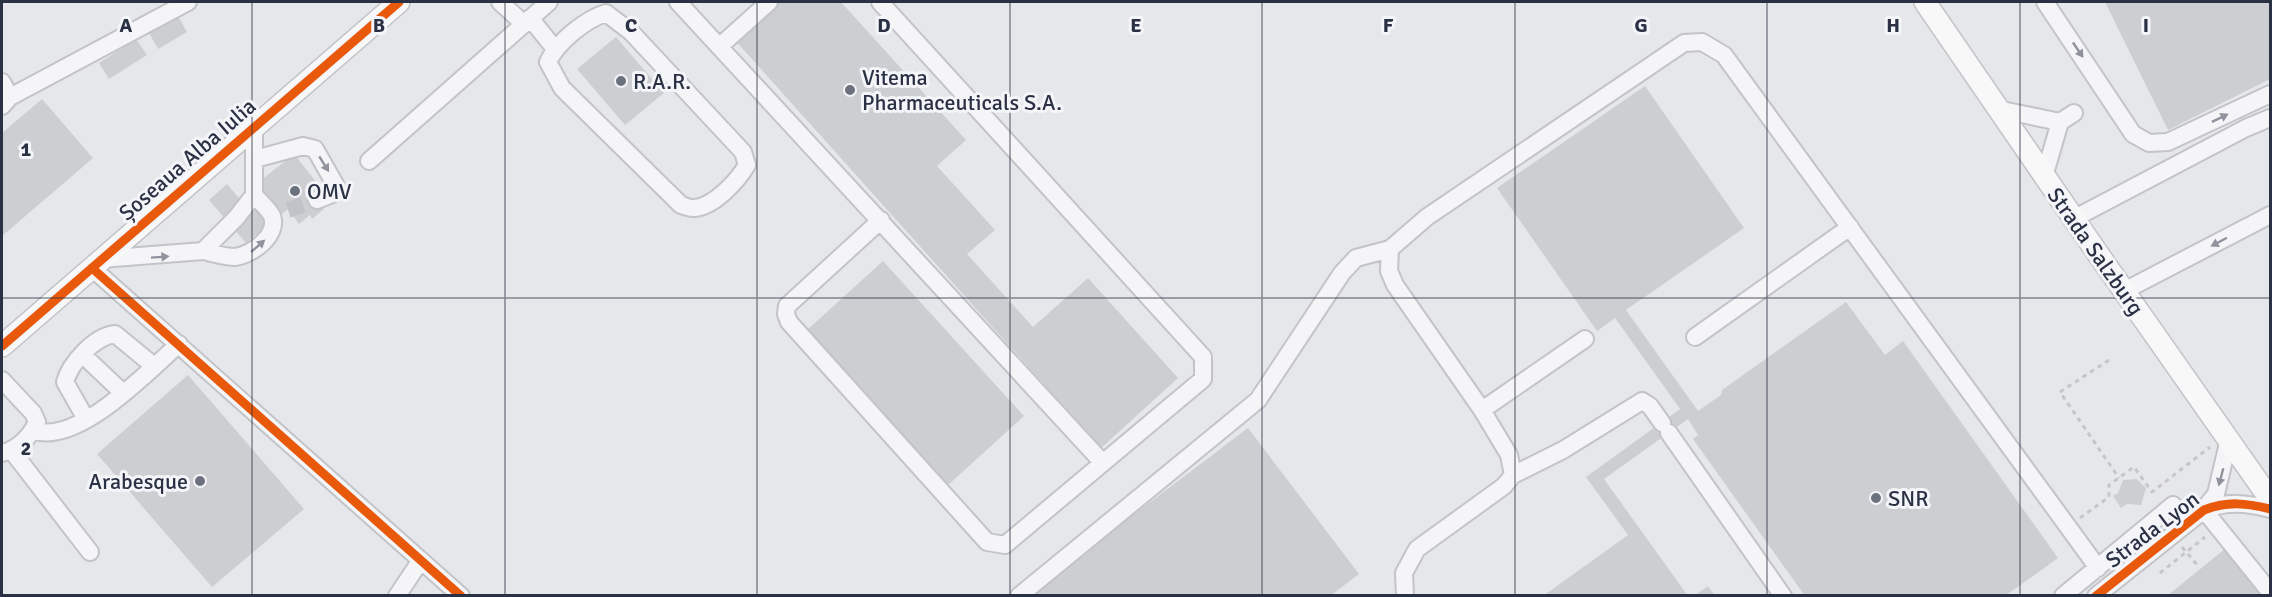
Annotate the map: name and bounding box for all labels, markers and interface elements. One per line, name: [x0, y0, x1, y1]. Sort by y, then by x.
text: A: [120, 13, 133, 38]
text: B: [373, 13, 385, 38]
text: C: [625, 13, 637, 38]
text: D: [877, 13, 891, 38]
text: E: [1130, 13, 1142, 38]
text: F: [1383, 13, 1394, 38]
text: G: [1634, 13, 1648, 38]
text: H: [1886, 13, 1900, 38]
text: I: [2143, 13, 2149, 38]
one-way arrow: [2072, 42, 2083, 59]
place label: Vitema Pharmaceuticals S.A.: [862, 64, 1062, 116]
place label: R.A.R.: [633, 68, 691, 95]
marker: R.A.R.: [614, 74, 628, 88]
marker: Vitema Pharmaceuticals S.A.: [843, 83, 857, 97]
street label: Șoseaua Alba Iulia: [113, 93, 261, 226]
one-way arrow: [2211, 113, 2228, 122]
text: 1: [21, 137, 32, 162]
one-way arrow: [318, 156, 329, 172]
place label: OMV: [307, 178, 352, 205]
street label: Strada Salzburg: [2042, 182, 2150, 320]
marker: OMV: [288, 184, 302, 198]
one-way arrow: [2210, 237, 2227, 247]
one-way arrow: [250, 239, 265, 252]
one-way arrow: [150, 252, 169, 262]
text: 2: [21, 436, 31, 461]
place label: Arabesque: [89, 468, 188, 495]
one-way arrow: [2216, 468, 2225, 486]
marker: Arabesque: [193, 474, 207, 488]
place label: SNR: [1888, 485, 1928, 512]
street label: Strada Lyon: [2100, 485, 2205, 573]
marker: SNR: [1869, 491, 1883, 505]

